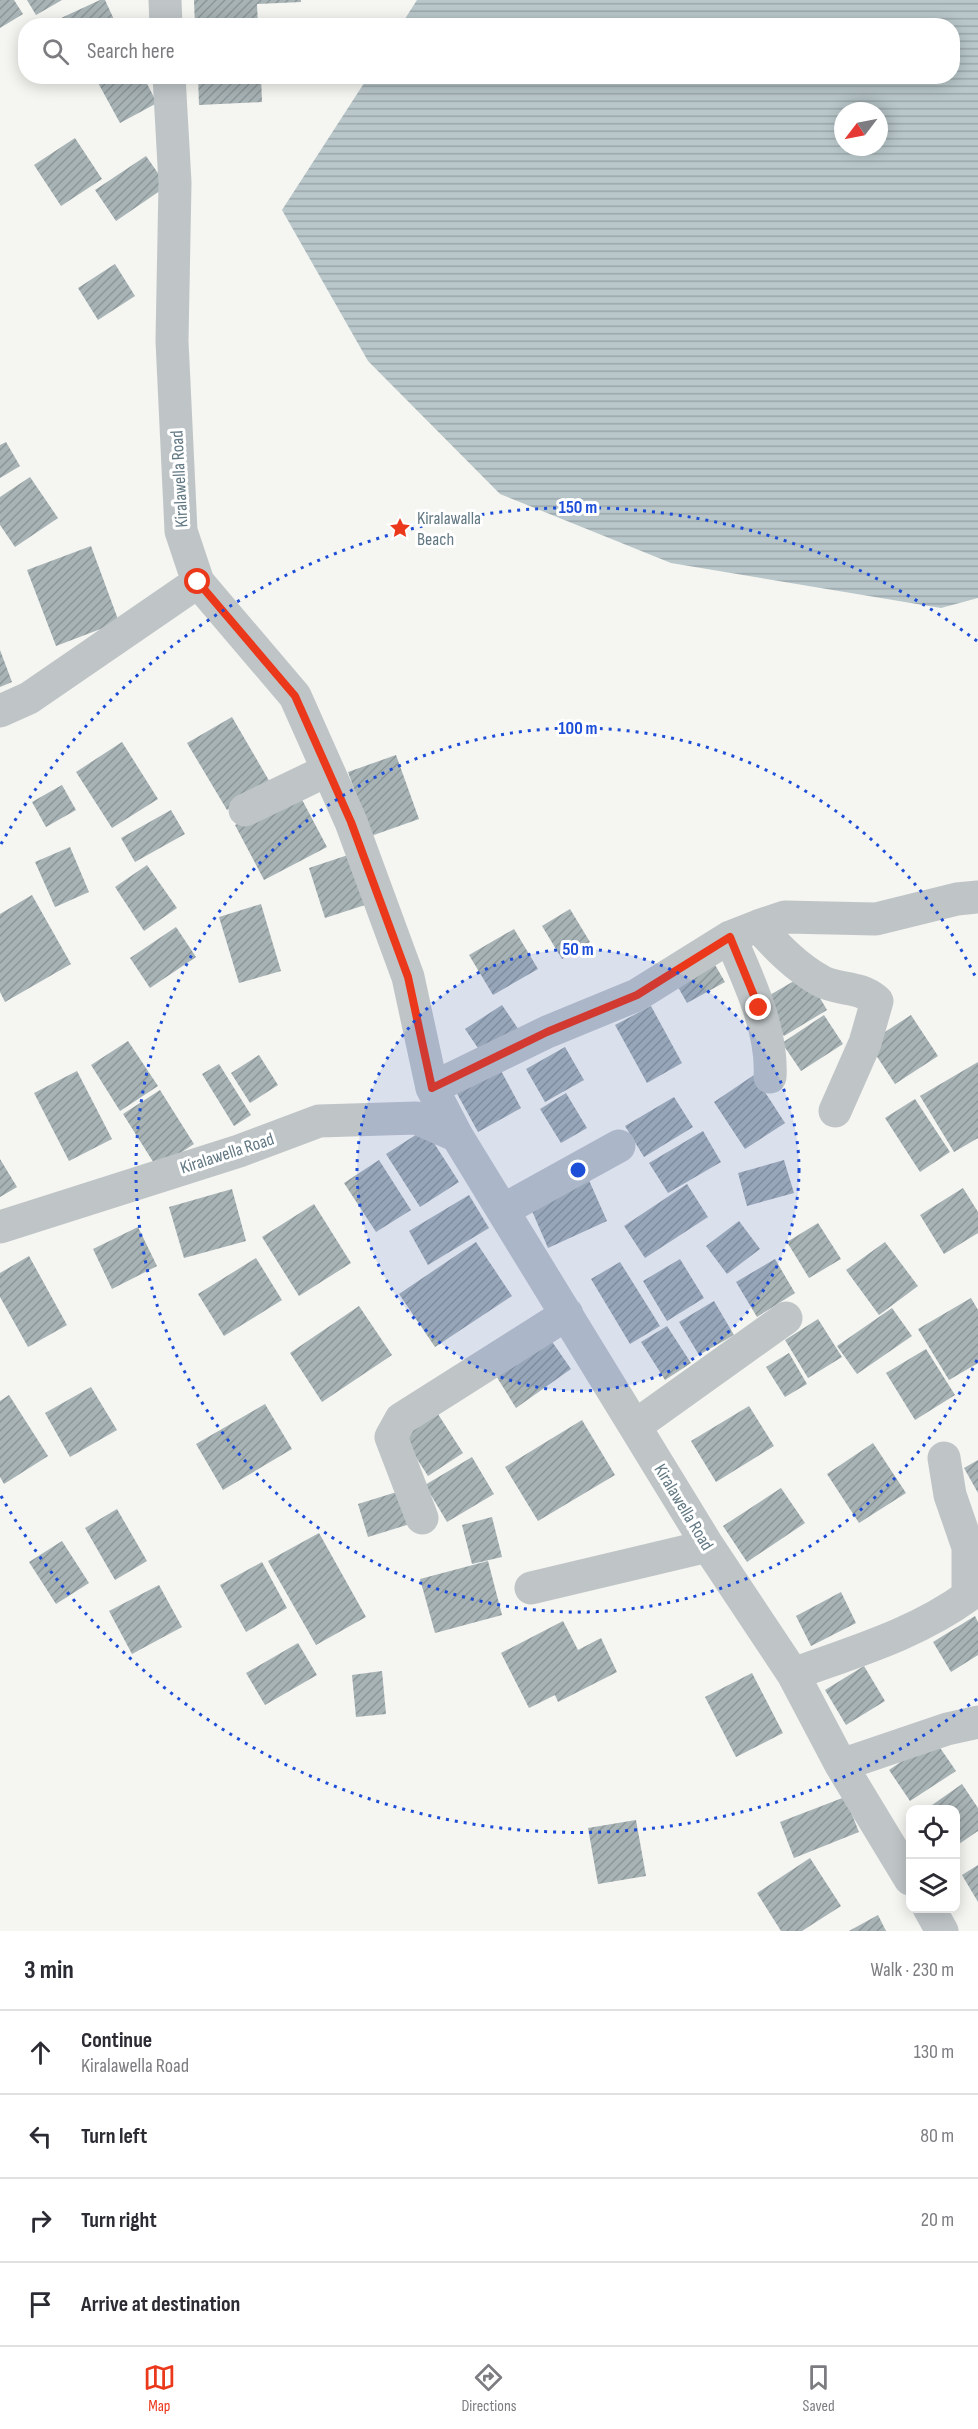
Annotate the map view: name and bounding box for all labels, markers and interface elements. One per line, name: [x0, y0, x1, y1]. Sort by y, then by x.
search box: [18, 18, 960, 84]
icon: search: [39, 35, 72, 68]
text: Search here: [87, 38, 174, 65]
north arrow: [834, 102, 888, 156]
street label: Kiralawella Road: [166, 430, 193, 528]
text: 150 m: [559, 497, 597, 518]
place label: Kiralawalla Beach: [417, 508, 481, 550]
place icon: Kiralawalla Beach: [388, 516, 412, 540]
route start: [184, 568, 210, 594]
text: 100 m: [559, 718, 598, 739]
text: 50 m: [562, 939, 594, 960]
route end: [745, 994, 771, 1020]
street label: Kiralawella Road: [178, 1128, 277, 1178]
centre of rings: [568, 1160, 588, 1180]
street label: Kiralawella Road: [650, 1460, 718, 1554]
map controls: [906, 1805, 960, 1913]
button: locate: [906, 1805, 960, 1859]
button: layers: [906, 1859, 960, 1913]
text: 3 min: [24, 1955, 74, 1986]
text: Walk · 230 m: [871, 1958, 954, 1982]
text: Continue: [81, 2027, 152, 2054]
icon: ahead: [24, 2036, 57, 2069]
text: 130 m: [914, 2040, 954, 2064]
text: Kiralawella Road: [81, 2054, 189, 2078]
icon: left: [24, 2120, 57, 2153]
text: Turn left: [81, 2123, 147, 2150]
text: 80 m: [920, 2124, 954, 2148]
icon: right: [24, 2204, 57, 2237]
text: Turn right: [81, 2207, 157, 2234]
text: 20 m: [921, 2208, 954, 2232]
icon: arrive: [24, 2288, 57, 2321]
text: Arrive at destination: [81, 2291, 240, 2318]
tab: Map: [143, 2361, 176, 2416]
tab: Directions: [461, 2361, 517, 2416]
tab: Saved: [802, 2361, 835, 2416]

